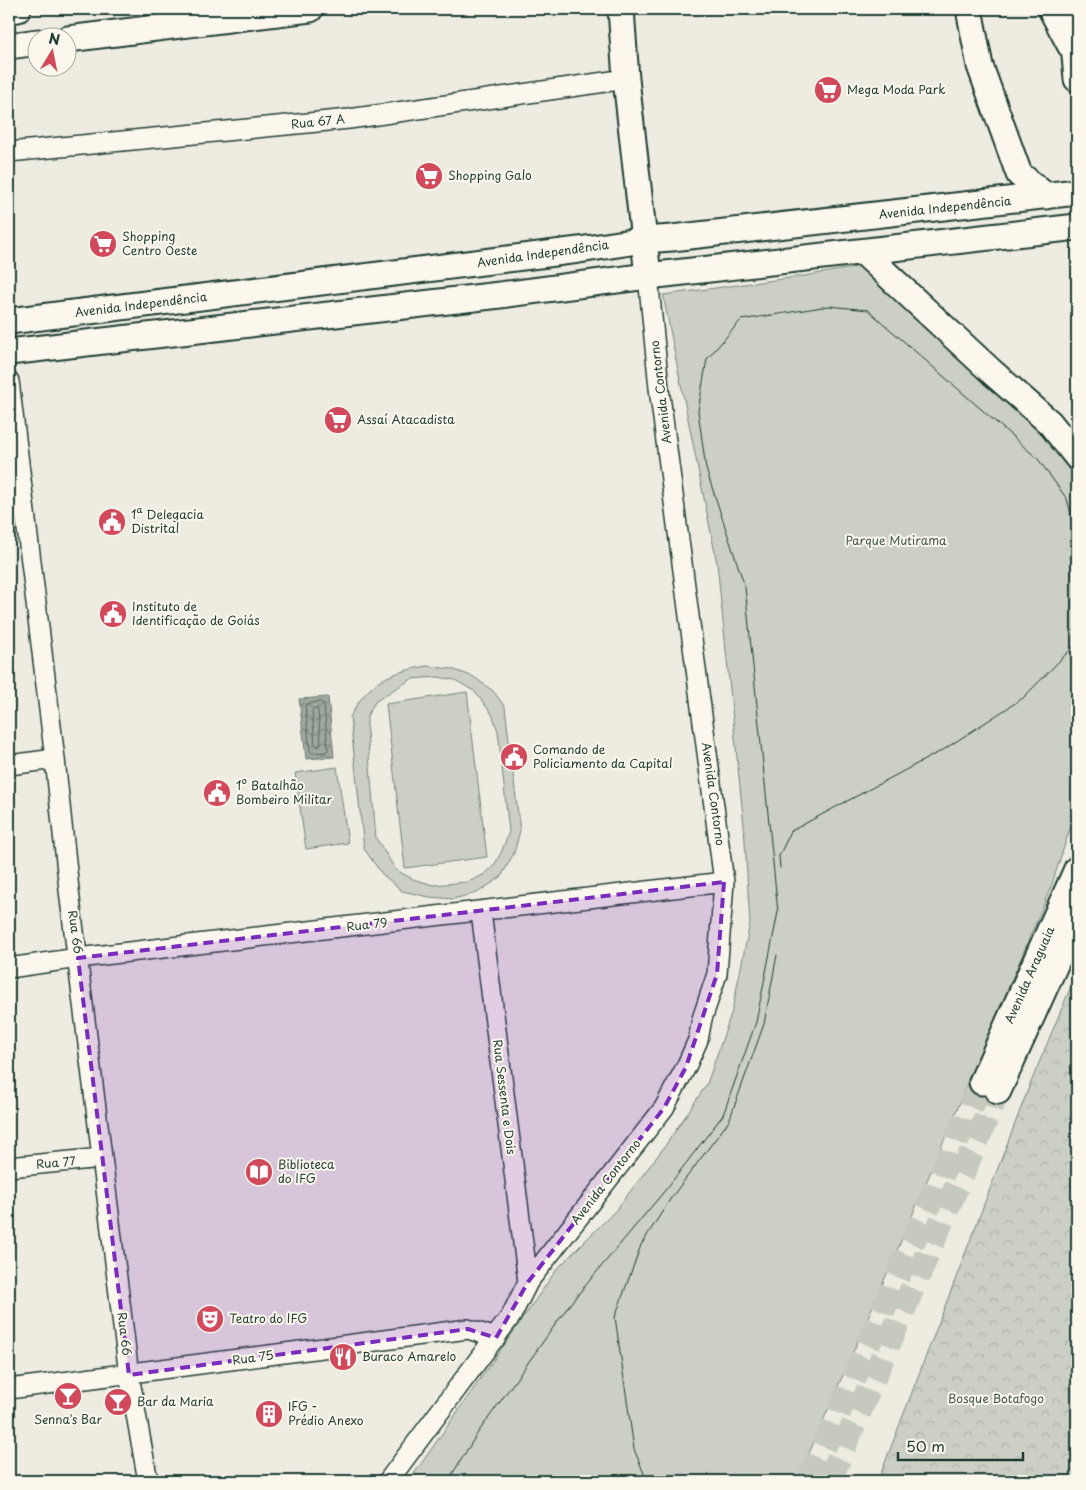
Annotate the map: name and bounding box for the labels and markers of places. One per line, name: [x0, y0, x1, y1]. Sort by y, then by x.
supermarket icon: Mega Moda Park: [813, 75, 843, 105]
place label: Mega Moda Park: [847, 80, 946, 98]
supermarket icon: Shopping Galo: [414, 161, 444, 191]
place label: Shopping Galo: [448, 166, 532, 184]
place label: Shopping Centro Oeste: [122, 227, 198, 259]
supermarket icon: Shopping Centro Oeste: [88, 229, 118, 259]
supermarket icon: Assaí Atacadista: [323, 405, 353, 435]
place label: Assaí Atacadista: [357, 410, 455, 428]
place label: 1ª Delegacia Distrital: [131, 505, 204, 537]
public building icon: 1ª Delegacia Distrital: [97, 507, 127, 537]
place label: Instituto de Identificação de Goiás: [132, 597, 260, 629]
public building icon: Instituto de Identificação de Goiás: [98, 599, 128, 629]
place label: Comando de Policiamento da Capital: [533, 740, 672, 772]
public building icon: Comando de Policiamento da Capital: [499, 742, 529, 772]
place label: 1º Batalhão Bombeiro Militar: [236, 776, 333, 808]
public building icon: 1º Batalhão Bombeiro Militar: [202, 778, 232, 808]
place label: Biblioteca do IFG: [278, 1155, 335, 1187]
library icon: Biblioteca do IFG: [244, 1157, 274, 1187]
theatre icon: Teatro do IFG: [195, 1304, 225, 1334]
place label: Teatro do IFG: [229, 1309, 307, 1327]
restaurant icon: Buraco Amarelo: [328, 1342, 358, 1372]
place label: Buraco Amarelo: [362, 1347, 457, 1365]
bar icon: Senna's Bar: [53, 1381, 83, 1411]
bar icon: Bar da Maria: [103, 1387, 133, 1417]
place label: Bar da Maria: [137, 1392, 214, 1410]
place label: IFG - Prédio Anexo: [288, 1397, 364, 1429]
building icon: IFG - Prédio Anexo: [254, 1399, 284, 1429]
place label: Senna's Bar: [34, 1410, 102, 1428]

